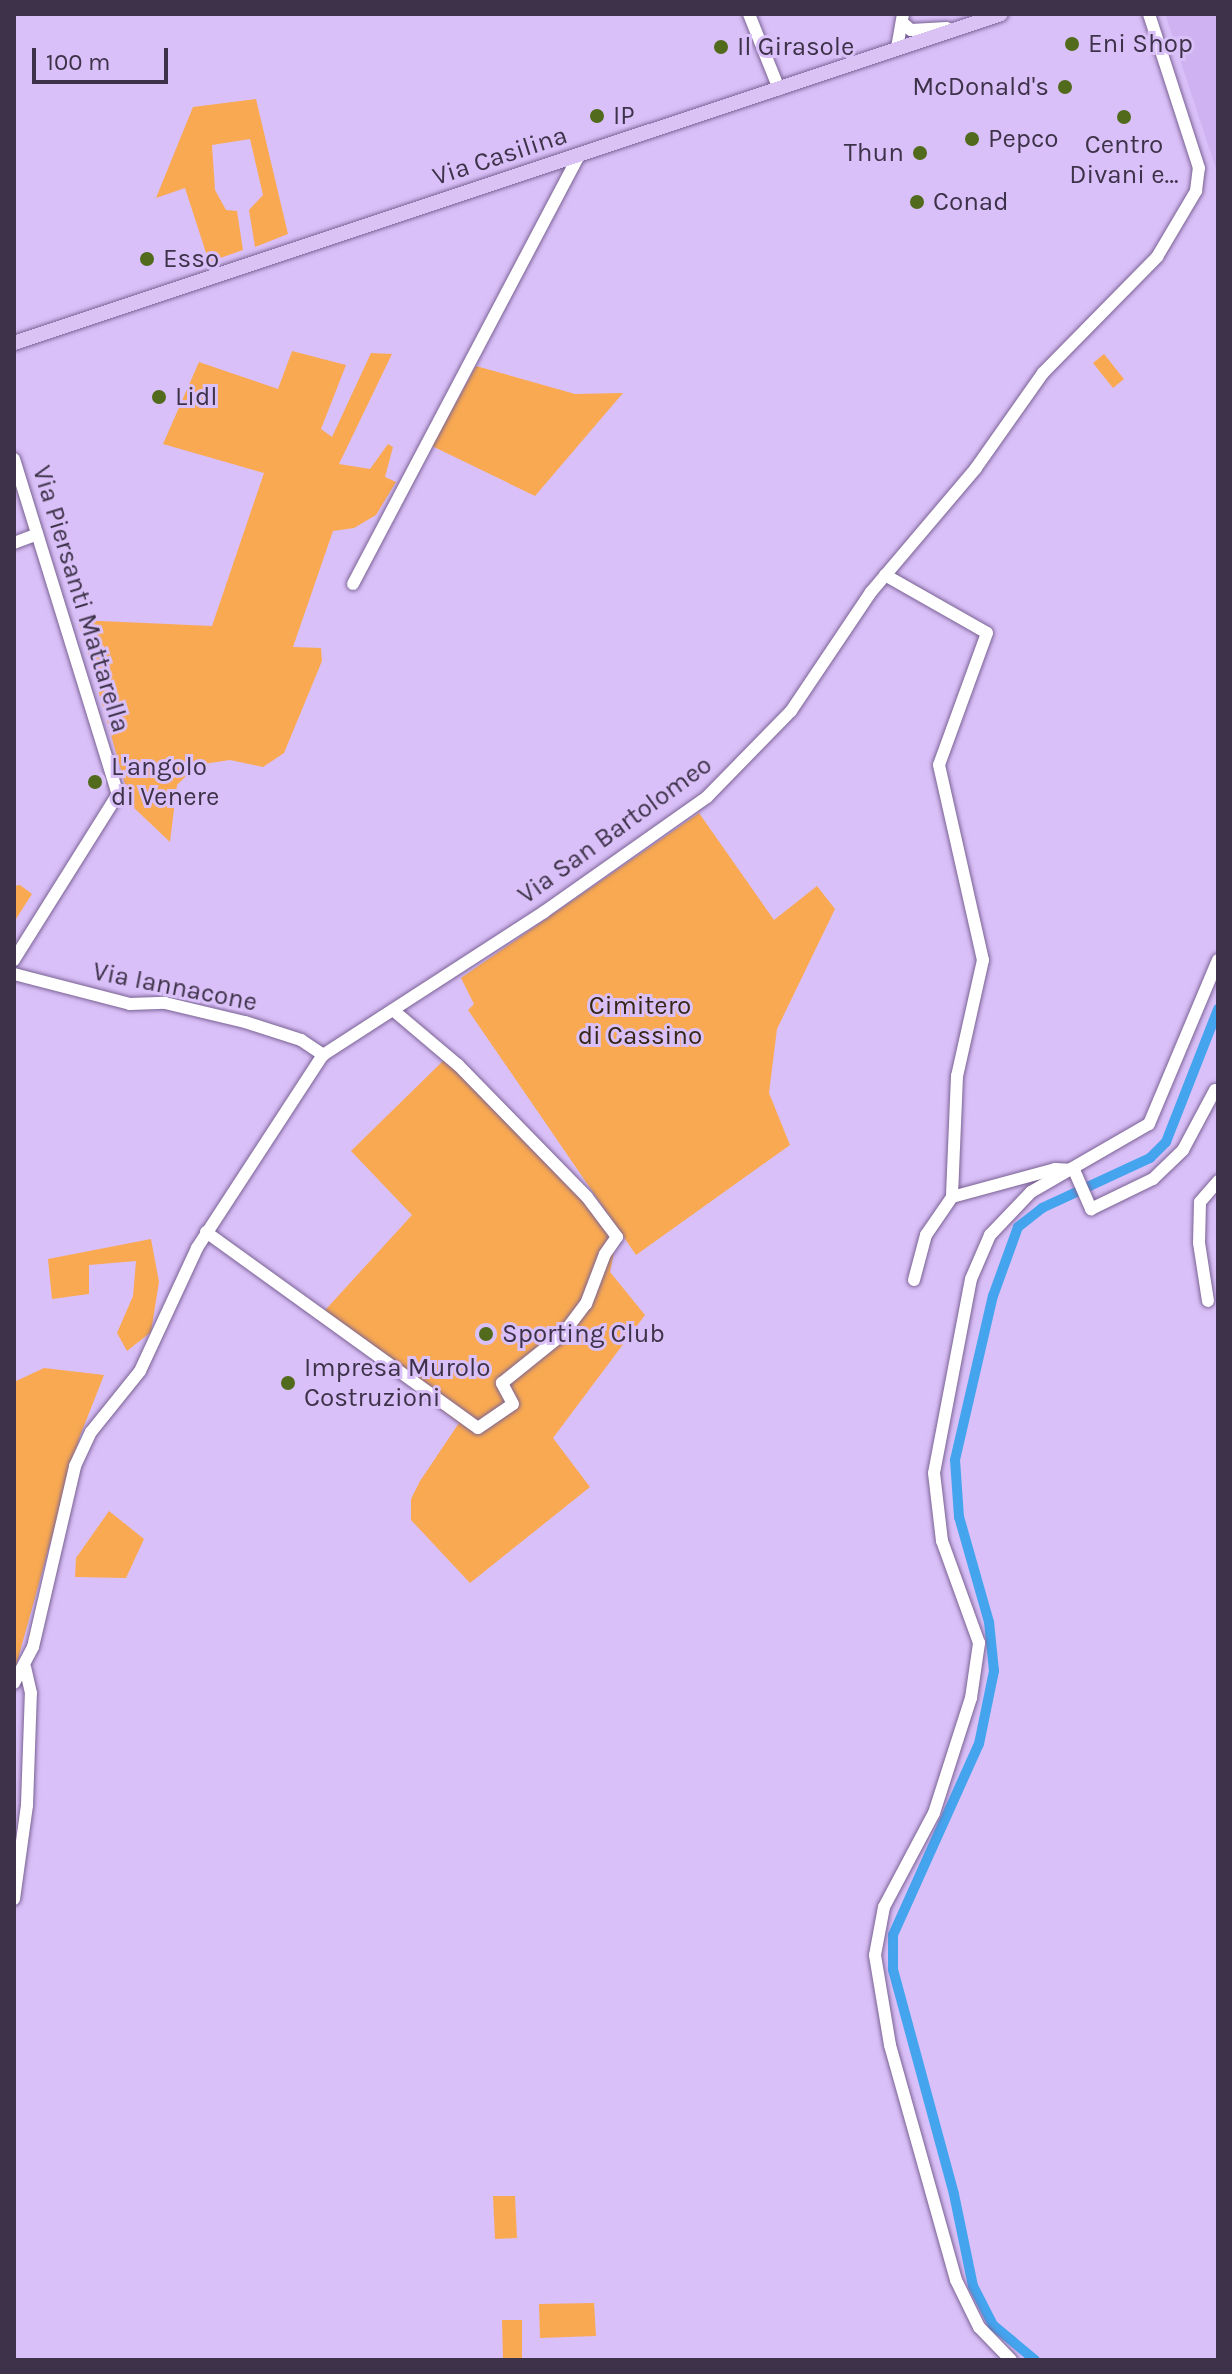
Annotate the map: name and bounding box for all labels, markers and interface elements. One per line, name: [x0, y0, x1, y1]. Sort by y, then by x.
place label: Eni Shop: [1088, 28, 1193, 60]
place label: Il Girasole: [737, 31, 854, 63]
scale bar: [36, 32, 172, 82]
marker: Eni Shop: [1063, 35, 1081, 53]
marker: Il Girasole: [712, 38, 730, 56]
text: 100 m: [46, 48, 111, 76]
place label: McDonald's: [912, 71, 1049, 103]
marker: McDonald's: [1056, 78, 1074, 96]
place label: IP: [613, 100, 635, 132]
marker: IP: [588, 107, 606, 125]
marker: Centro Divani e…: [1115, 108, 1133, 126]
street label: Via Casilina: [429, 120, 571, 192]
place label: Pepco: [988, 123, 1059, 155]
place label: Centro Divani e…: [1069, 129, 1179, 190]
marker: Pepco: [963, 130, 981, 148]
place label: Thun: [844, 137, 904, 169]
marker: Thun: [911, 144, 929, 162]
place label: Conad: [933, 186, 1009, 218]
marker: Conad: [908, 193, 926, 211]
place label: Esso: [163, 243, 219, 275]
marker: Esso: [138, 250, 156, 268]
place label: Lidl: [175, 381, 218, 413]
marker: Lidl: [150, 388, 168, 406]
street label: Via Piersanti Mattarella: [26, 462, 136, 736]
street label: Via San Bartolomeo: [512, 749, 718, 911]
place label: L'angolo di Venere: [111, 751, 219, 812]
marker: L'angolo di Venere: [86, 773, 104, 791]
street label: Via Iannacone: [90, 956, 260, 1018]
park label: Cimitero di Cassino: [578, 990, 702, 1052]
place label: Sporting Club: [502, 1318, 665, 1350]
marker: Sporting Club: [477, 1325, 495, 1343]
place label: Impresa Murolo Costruzioni: [304, 1352, 491, 1414]
marker: Impresa Murolo Costruzioni: [279, 1374, 297, 1392]

